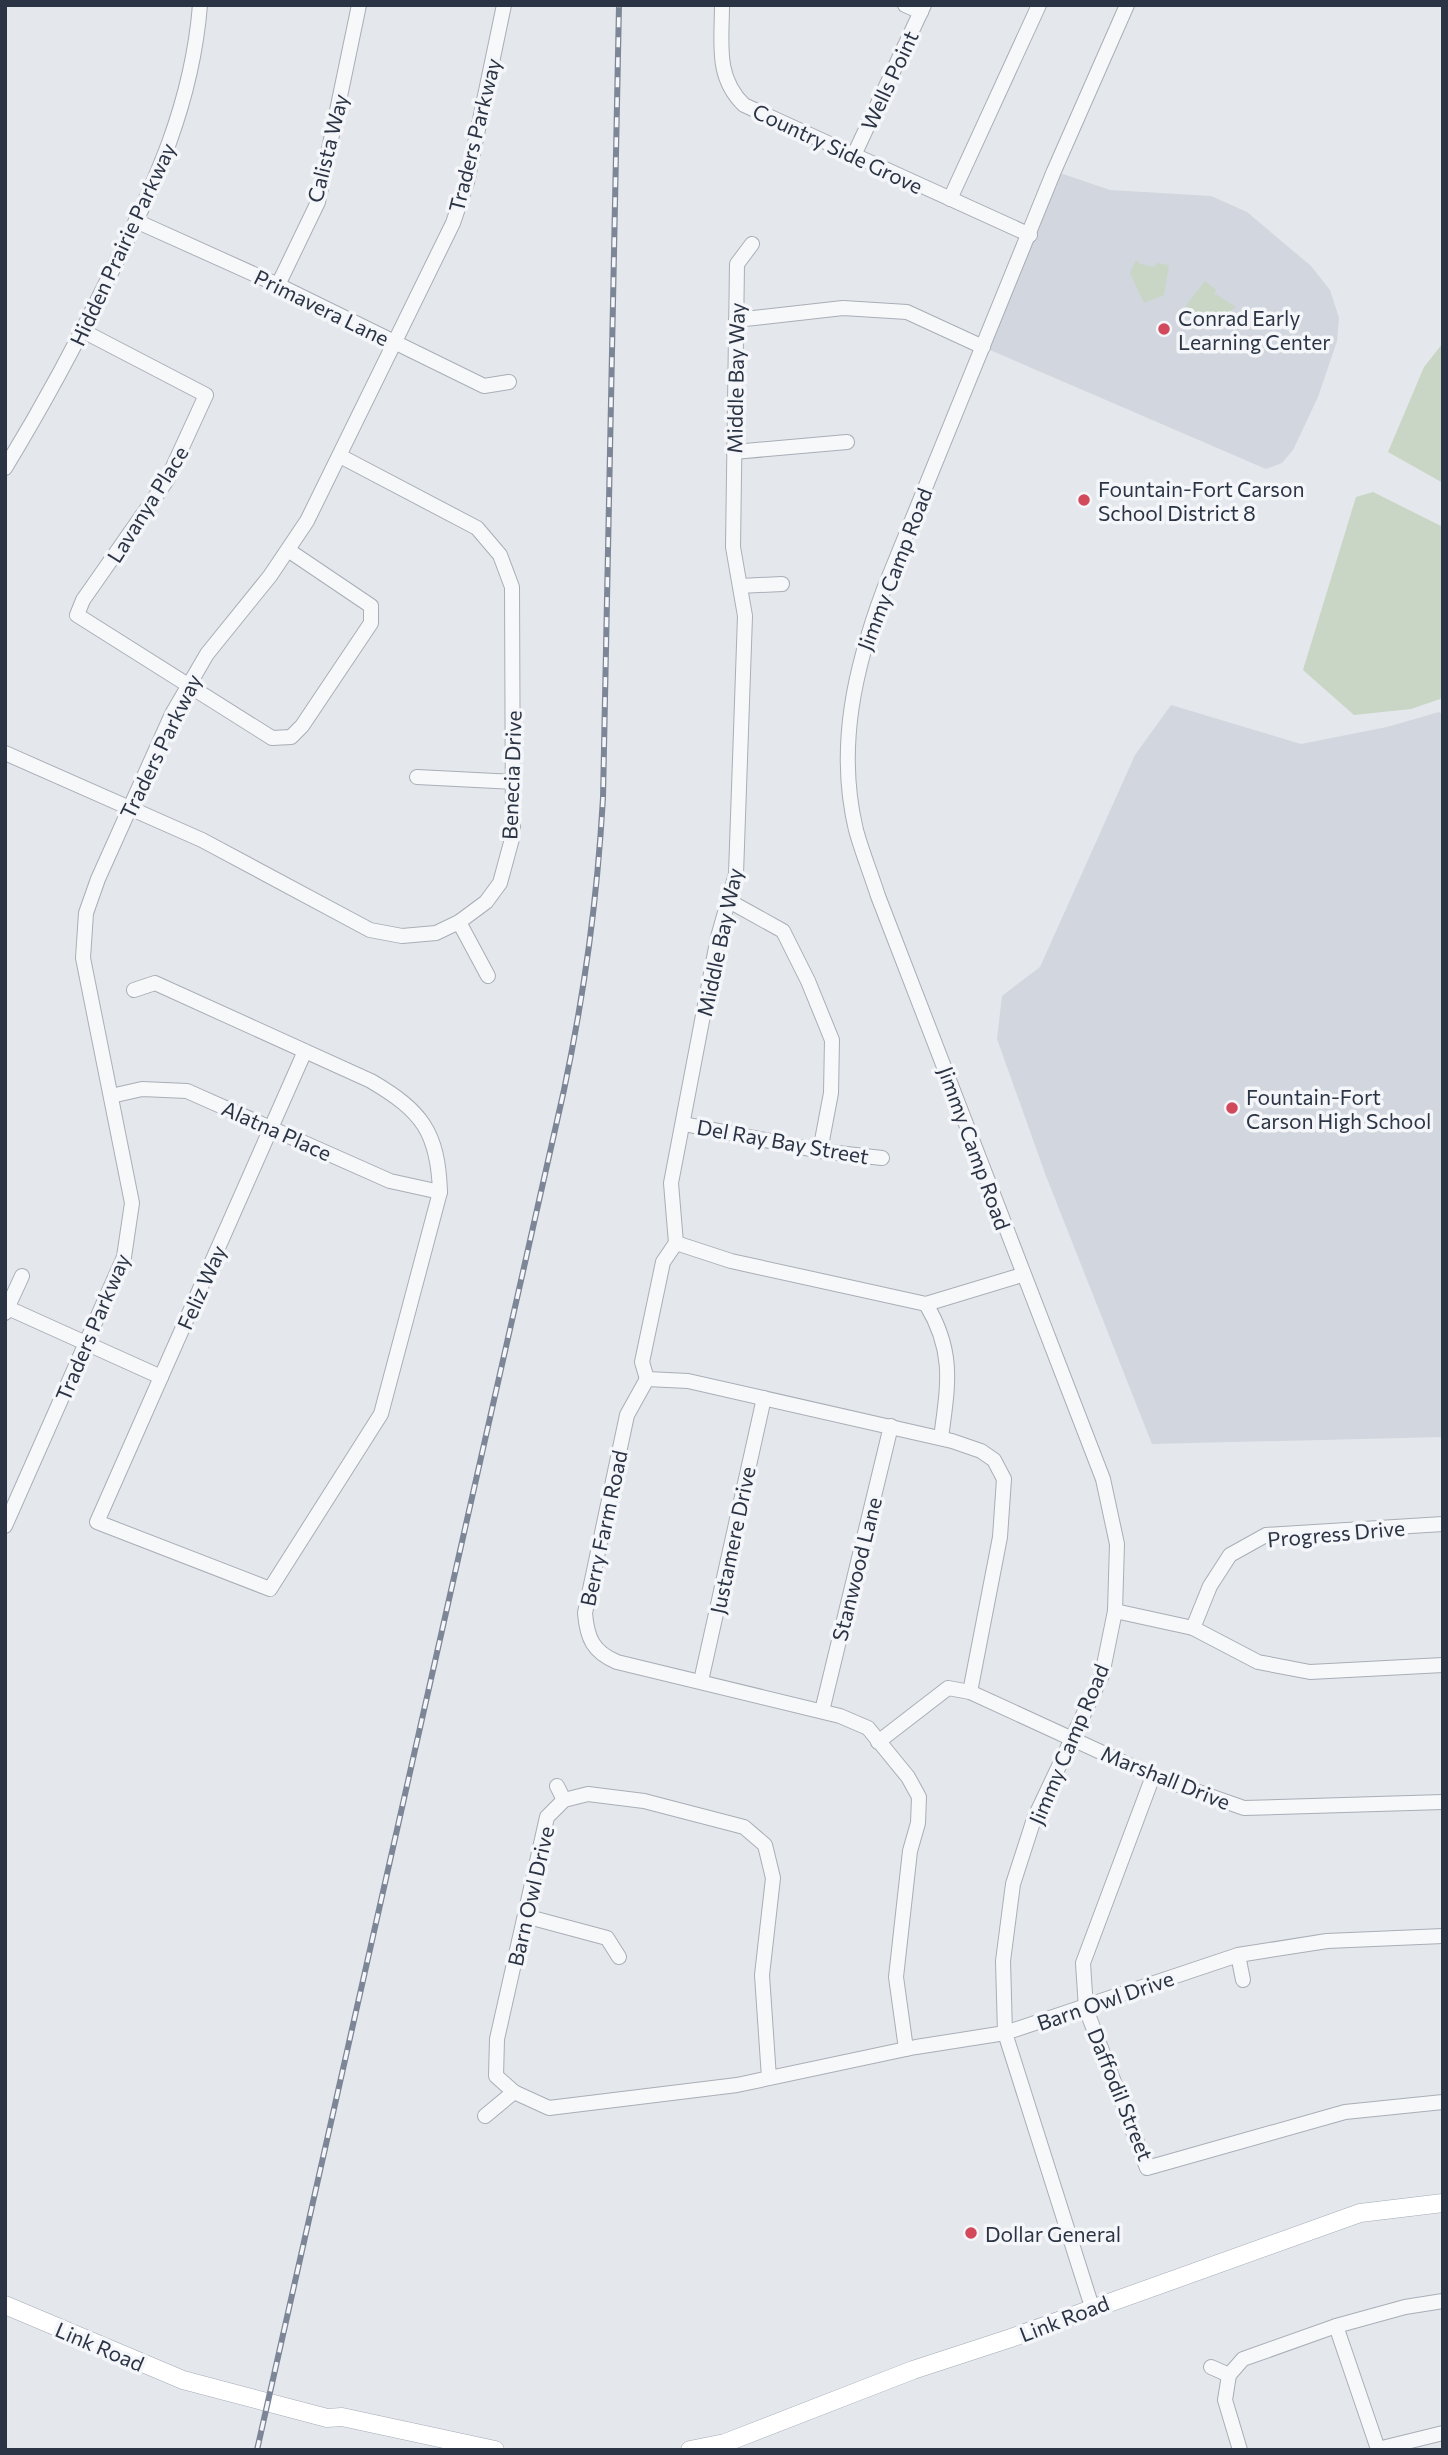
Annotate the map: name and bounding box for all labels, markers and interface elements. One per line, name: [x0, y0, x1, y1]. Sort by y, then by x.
street label: Wells Point: [855, 26, 923, 134]
street label: Traders Parkway: [443, 55, 505, 215]
street label: Calista Way: [301, 91, 353, 205]
street label: Country Side Grove: [749, 98, 927, 198]
street label: Hidden Prairie Parkway: [64, 138, 180, 350]
street label: Primavera Lane: [251, 264, 393, 350]
street label: Middle Bay Way: [721, 302, 749, 454]
place label: Conrad Early Learning Center: [1178, 305, 1331, 354]
marker: Conrad Early Learning Center: [1156, 321, 1172, 337]
street label: Lavanya Place: [101, 441, 193, 567]
place label: Fountain-Fort Carson School District 8: [1098, 476, 1304, 525]
street label: Jimmy Camp Road: [852, 484, 936, 654]
marker: Fountain-Fort Carson School District 8: [1076, 492, 1092, 508]
street label: Traders Parkway: [114, 669, 206, 822]
street label: Benecia Drive: [496, 710, 526, 840]
street label: Middle Bay Way: [691, 865, 747, 1019]
street label: Jimmy Camp Road: [934, 1063, 1016, 1233]
place label: Fountain-Fort Carson High School: [1246, 1084, 1431, 1133]
street label: Alatna Place: [218, 1095, 336, 1165]
marker: Fountain-Fort Carson High School: [1224, 1100, 1240, 1116]
street label: Del Ray Bay Street: [695, 1114, 871, 1168]
street label: Feliz Way: [171, 1241, 231, 1333]
street label: Traders Parkway: [50, 1249, 134, 1405]
street label: Berry Farm Road: [574, 1448, 632, 1608]
street label: Justamere Drive: [704, 1464, 760, 1616]
street label: Stanwood Lane: [826, 1495, 886, 1643]
street label: Progress Drive: [1266, 1515, 1406, 1551]
street label: Jimmy Camp Road: [1023, 1660, 1113, 1828]
street label: Marshall Drive: [1098, 1740, 1234, 1814]
street label: Barn Owl Drive: [502, 1823, 558, 1969]
street label: Barn Owl Drive: [1033, 1965, 1177, 2035]
street label: Daffodil Street: [1083, 2024, 1159, 2164]
place label: Dollar General: [985, 2221, 1121, 2246]
marker: Dollar General: [963, 2225, 979, 2241]
street label: Link Road: [1016, 2290, 1112, 2346]
street label: Link Road: [52, 2316, 148, 2376]

